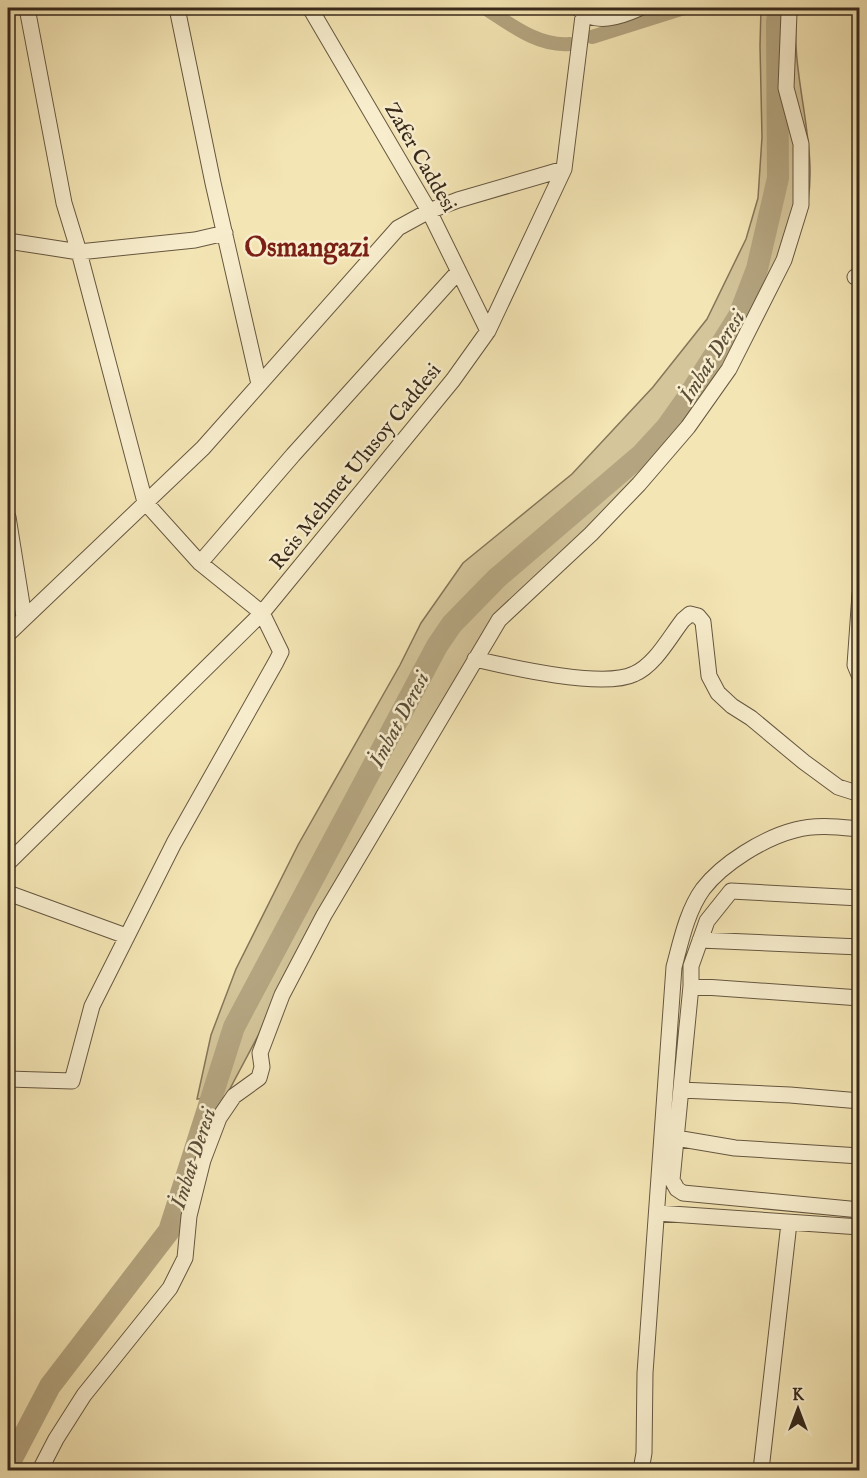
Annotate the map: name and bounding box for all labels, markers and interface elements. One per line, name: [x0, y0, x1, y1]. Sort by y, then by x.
street label: Zafer Caddesi: [377, 98, 462, 218]
district label: Osmangazi: [245, 232, 369, 266]
water label: İmbat Deresi: [673, 304, 753, 409]
street label: Reis Mehmet Ulusoy Caddesi: [264, 358, 448, 576]
water label: İmbat Deresi: [363, 666, 437, 773]
water label: İmbat Deresi: [164, 1103, 224, 1213]
north arrow: [768, 1379, 828, 1439]
text: K: [792, 1386, 805, 1406]

